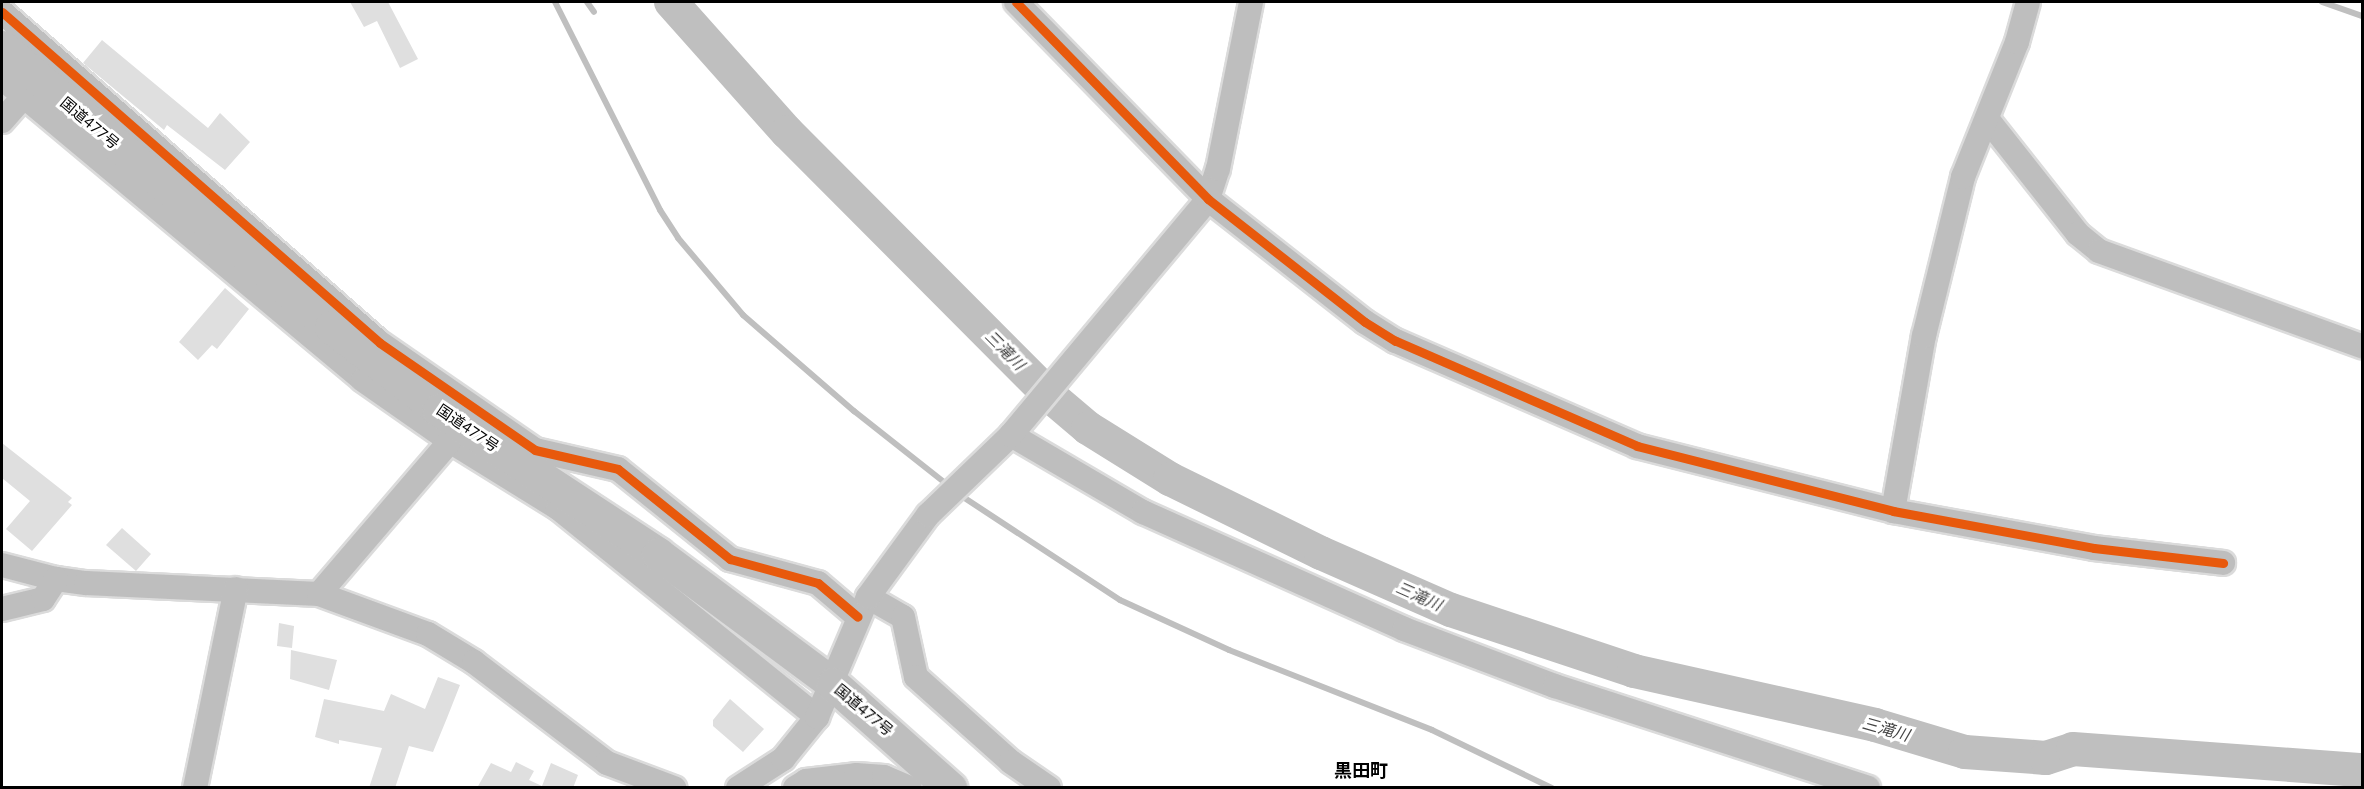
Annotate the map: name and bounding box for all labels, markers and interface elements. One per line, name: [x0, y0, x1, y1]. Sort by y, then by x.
street label: 国道477号: [57, 93, 123, 153]
water label: 三滝川: [981, 326, 1029, 374]
street label: 国道477号: [433, 401, 503, 455]
water label: 三滝川: [1393, 577, 1445, 615]
street label: 国道477号: [831, 680, 897, 740]
water label: 三滝川: [1860, 713, 1912, 745]
district label: 黒田町: [1334, 759, 1388, 781]

